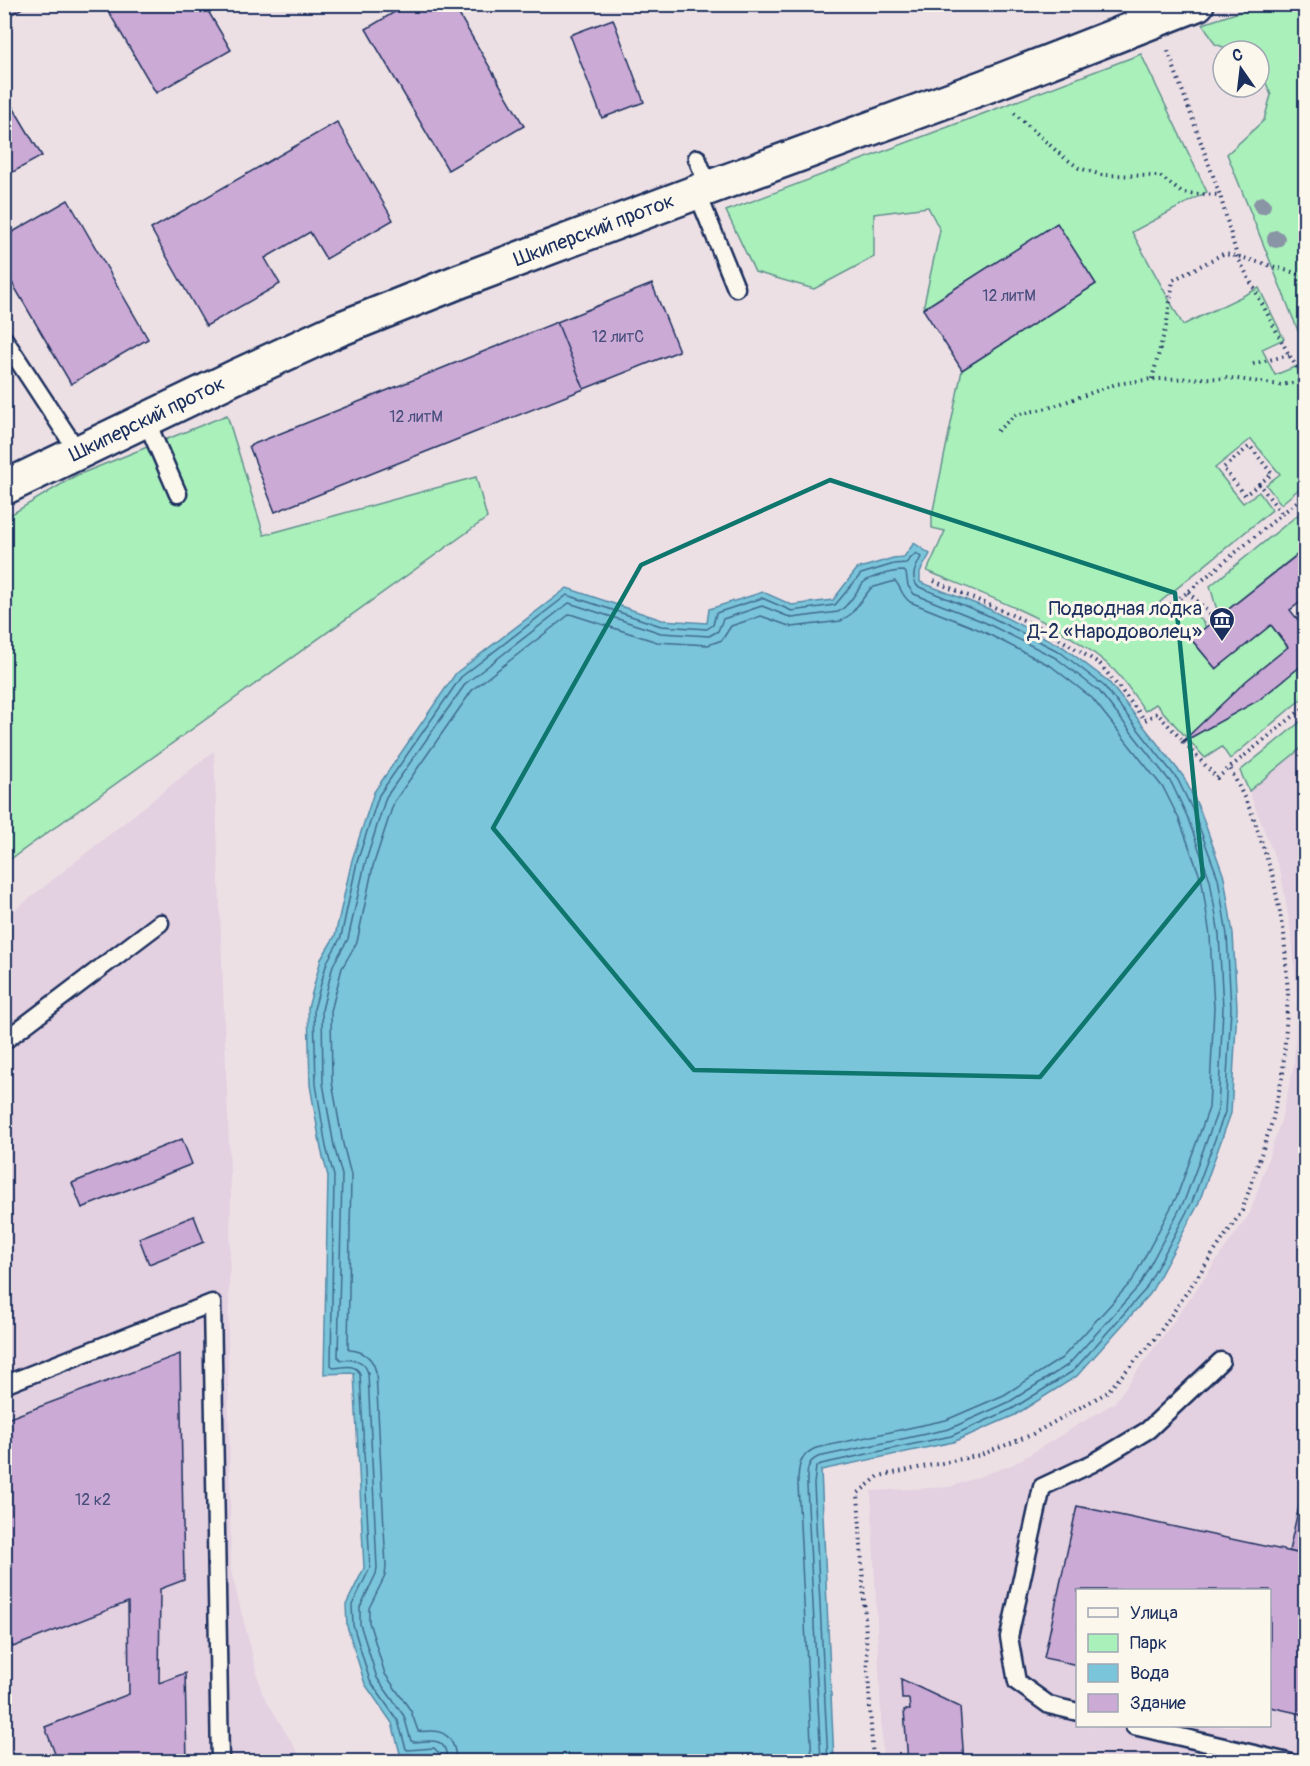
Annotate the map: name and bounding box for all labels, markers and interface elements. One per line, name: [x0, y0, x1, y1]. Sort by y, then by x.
north arrow: [1211, 39, 1271, 99]
text: С: [1230, 44, 1245, 66]
street label: Шкиперский проток: [510, 188, 678, 272]
house number: 12 литМ: [982, 286, 1036, 306]
house number: 12 литС: [592, 327, 644, 347]
street label: Шкиперский проток: [65, 371, 229, 467]
house number: 12 литМ: [389, 407, 443, 427]
place label: Подводная лодка Д-2 «Народоволец»: [1027, 596, 1202, 644]
museum icon: Подводная лодка Д-2 «Народоволец»: [1207, 605, 1237, 643]
house number: 12 к2: [75, 1490, 111, 1510]
legend: [1076, 1589, 1271, 1727]
text: Улица: [1130, 1602, 1178, 1625]
text: Парк: [1130, 1632, 1167, 1655]
text: Вода: [1130, 1662, 1169, 1685]
text: Здание: [1130, 1692, 1186, 1715]

